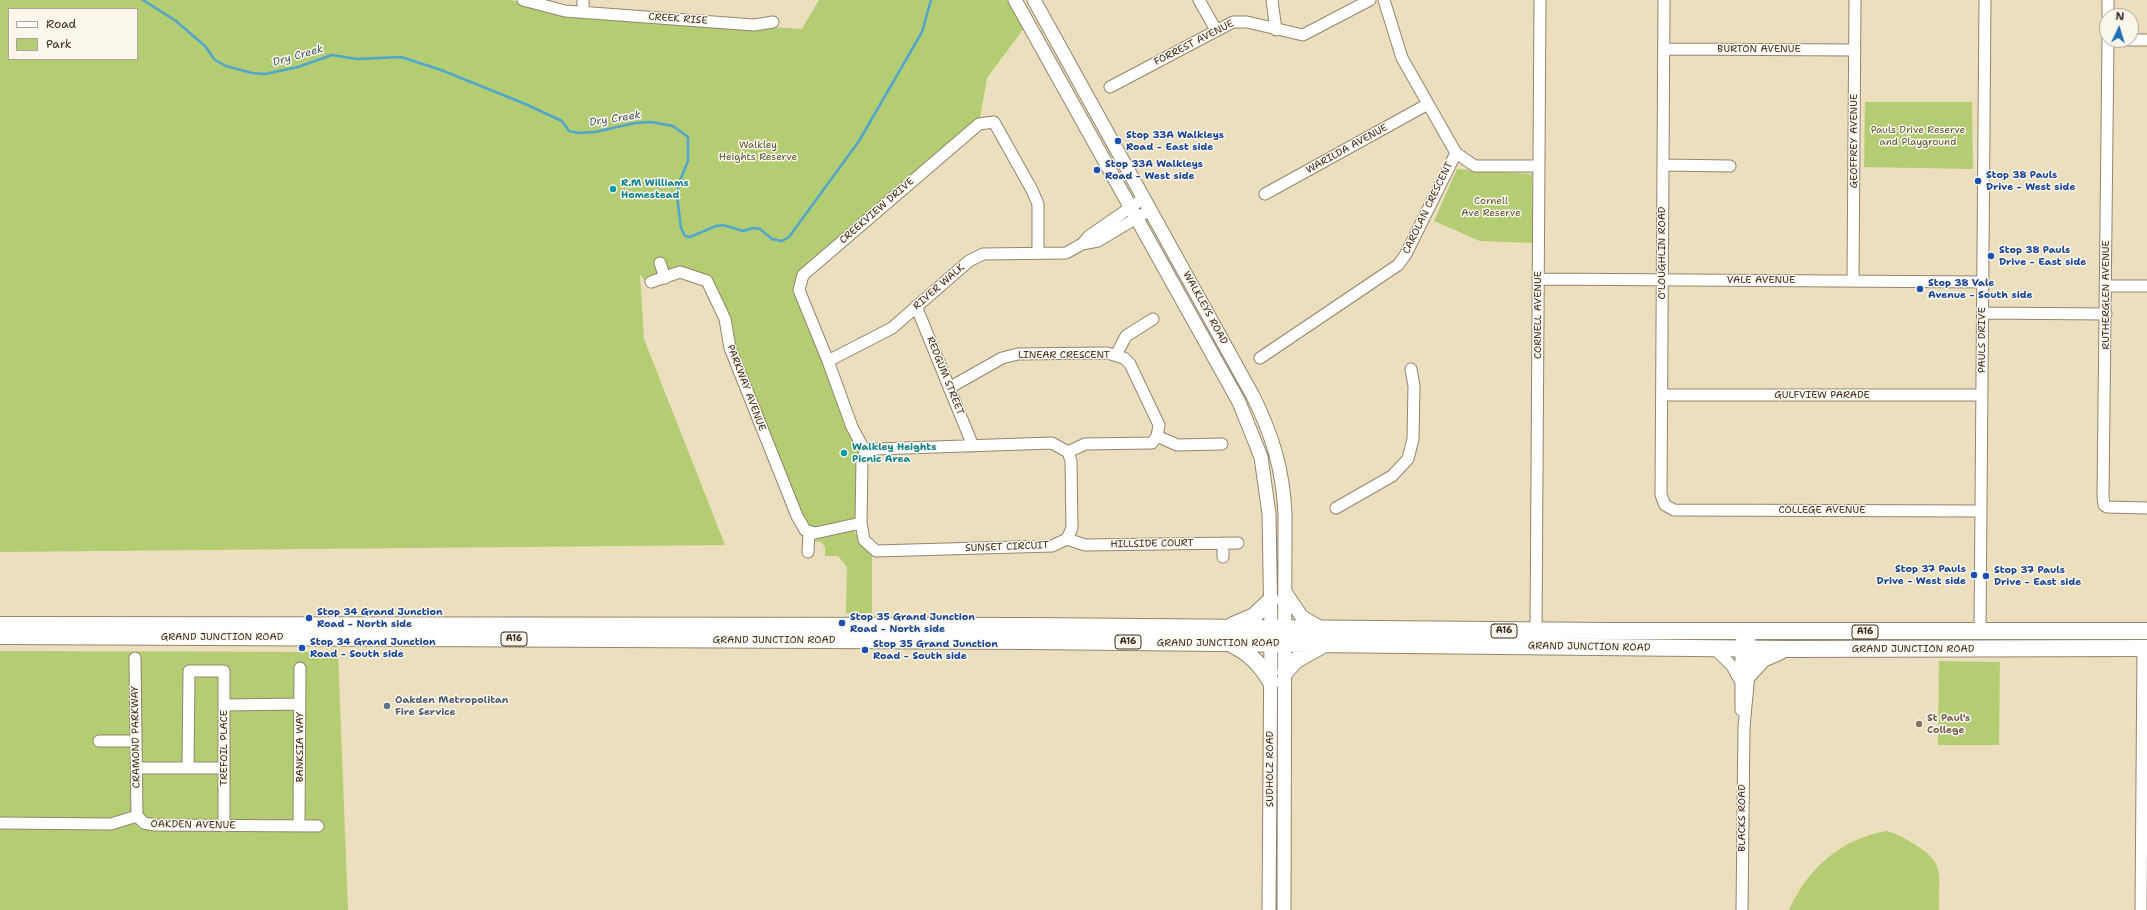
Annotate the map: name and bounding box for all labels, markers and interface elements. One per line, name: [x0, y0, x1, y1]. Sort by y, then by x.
legend: [8, 8, 138, 60]
north arrow: [2099, 8, 2139, 48]
text: N: [2115, 9, 2125, 24]
street label: CREEK RISE: [648, 11, 708, 27]
text: Road: [46, 16, 76, 32]
street label: FORREST AVENUE: [1152, 18, 1236, 68]
text: Park: [46, 36, 72, 52]
water label: Dry Creek: [271, 42, 325, 70]
street label: BURTON AVENUE: [1717, 43, 1801, 55]
street label: GEOFFREY AVENUE: [1848, 94, 1860, 188]
water label: Dry Creek: [588, 108, 642, 130]
street label: WARILDA AVENUE: [1304, 122, 1390, 176]
park label: Pauls Drive Reserve and Playground: [1871, 124, 1965, 148]
place label: Stop 33A Walkleys Road - East side: [1126, 129, 1224, 152]
marker: Stop 33A Walkleys Road - East side: [1113, 136, 1123, 146]
park label: Walkley Heights Reserve: [719, 139, 797, 162]
place label: Stop 33A Walkleys Road - West side: [1105, 158, 1203, 182]
street label: CAROLAN CRESCENT: [1400, 160, 1456, 256]
marker: Stop 33A Walkleys Road - West side: [1092, 165, 1102, 175]
place label: Stop 38 Pauls Drive - West side: [1986, 169, 2075, 192]
street label: CREEKVIEW DRIVE: [837, 175, 917, 247]
marker: Stop 38 Pauls Drive - West side: [1973, 176, 1983, 186]
place label: R.M Williams Homestead: [621, 177, 689, 200]
marker: R.M Williams Homestead: [608, 184, 618, 194]
park label: Cornell Ave Reserve: [1461, 195, 1521, 218]
street label: O'LOUGHLIN ROAD: [1656, 207, 1668, 299]
street label: RUTHERGLEN AVENUE: [2100, 240, 2112, 350]
place label: Stop 38 Pauls Drive - East side: [1999, 244, 2086, 268]
marker: Stop 38 Pauls Drive - East side: [1986, 251, 1996, 261]
street label: RIVER WALK: [911, 262, 967, 312]
street label: WALKLEYS ROAD: [1180, 269, 1230, 347]
street label: CORNELL AVENUE: [1532, 271, 1544, 359]
street label: VALE AVENUE: [1727, 274, 1795, 286]
place label: Stop 38 Vale Avenue - South side: [1928, 277, 2033, 300]
marker: Stop 38 Vale Avenue - South side: [1915, 284, 1925, 294]
street label: PAULS DRIVE: [1976, 307, 1988, 373]
street label: REDGUM STREET: [924, 335, 966, 417]
street label: PARKWAY AVENUE: [724, 343, 768, 433]
street label: LINEAR CRESCENT: [1018, 349, 1110, 361]
street label: GULFVIEW PARADE: [1774, 389, 1870, 401]
place label: Walkley Heights Picnic Area: [852, 441, 936, 464]
marker: Walkley Heights Picnic Area: [839, 448, 849, 458]
street label: COLLEGE AVENUE: [1779, 504, 1865, 516]
street label: HILLSIDE COURT: [1110, 537, 1194, 551]
street label: SUNSET CIRCUIT: [965, 540, 1049, 554]
place label: Stop 37 Pauls Drive - West side: [1877, 563, 1966, 586]
place label: Stop 37 Pauls Drive - East side: [1994, 564, 2081, 588]
marker: Stop 37 Pauls Drive - West side: [1969, 570, 1979, 580]
marker: Stop 37 Pauls Drive - East side: [1981, 571, 1991, 581]
place label: Stop 34 Grand Junction Road - North side: [317, 606, 443, 630]
place label: Stop 35 Grand Junction Road - North side: [850, 611, 975, 634]
marker: Stop 34 Grand Junction Road - North side: [304, 613, 314, 623]
marker: Stop 35 Grand Junction Road - North side: [837, 618, 847, 628]
road number: A16: [1491, 624, 1517, 638]
road number: A16: [1852, 625, 1878, 639]
street label: GRAND JUNCTION ROAD: [161, 631, 283, 643]
road number: A16: [501, 632, 527, 646]
street label: GRAND JUNCTION ROAD: [713, 634, 835, 646]
road number: A16: [1115, 635, 1141, 649]
place label: Stop 34 Grand Junction Road - South side: [310, 636, 436, 660]
street label: GRAND JUNCTION ROAD: [1157, 637, 1279, 649]
place label: Stop 35 Grand Junction Road - South side: [873, 638, 998, 662]
street label: GRAND JUNCTION ROAD: [1528, 640, 1650, 654]
marker: Stop 34 Grand Junction Road - South side: [297, 643, 307, 653]
street label: GRAND JUNCTION ROAD: [1852, 643, 1974, 655]
marker: Stop 35 Grand Junction Road - South side: [860, 645, 870, 655]
street label: CRAMOND PARKWAY: [129, 686, 143, 788]
place label: Oakden Metropolitan Fire Service: [395, 694, 508, 718]
marker: Oakden Metropolitan Fire Service: [382, 701, 392, 711]
street label: TREFOIL PLACE: [218, 710, 230, 786]
street label: BANKSIA WAY: [294, 712, 306, 782]
place label: St Paul's College: [1927, 712, 1970, 736]
marker: St Paul's College: [1914, 719, 1924, 729]
street label: SUDHOLZ ROAD: [1264, 731, 1276, 807]
street label: BLACKS ROAD: [1736, 784, 1748, 852]
street label: OAKDEN AVENUE: [150, 818, 236, 832]

